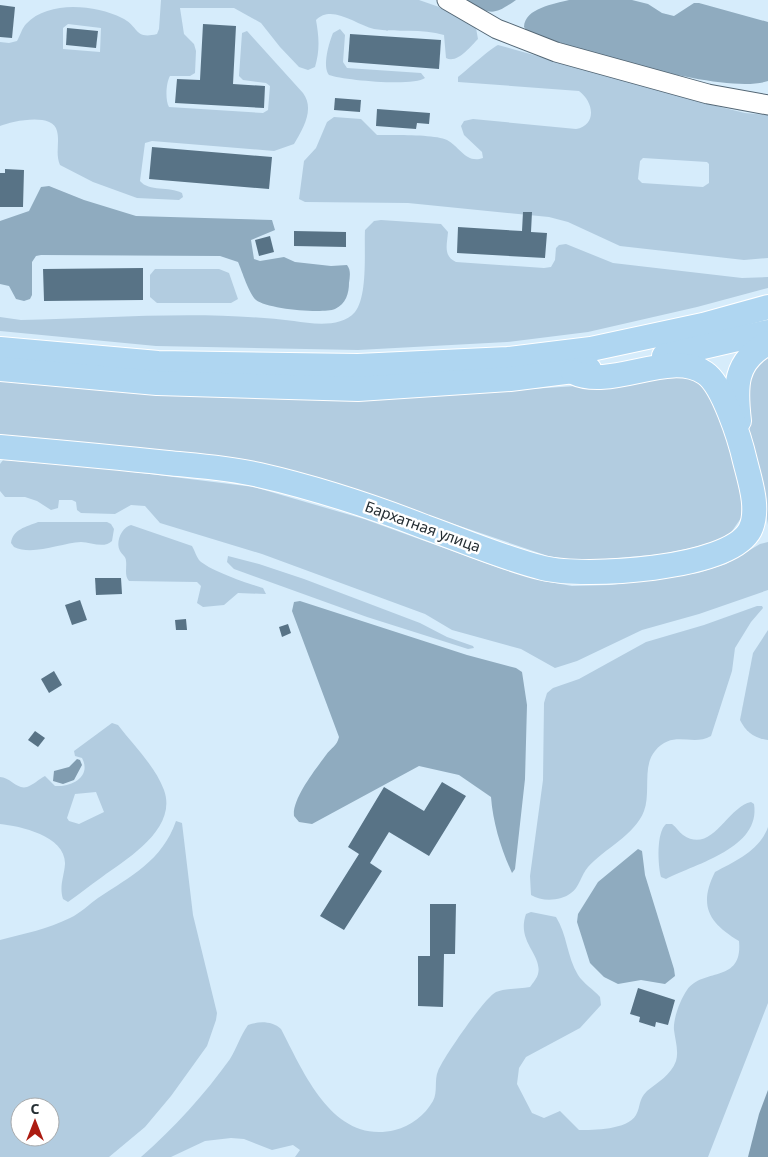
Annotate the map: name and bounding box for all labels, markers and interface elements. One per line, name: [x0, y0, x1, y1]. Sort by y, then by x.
street label: Бархатная улица: [362, 496, 484, 556]
north arrow: [10, 1097, 60, 1147]
text: С: [30, 1099, 40, 1118]

